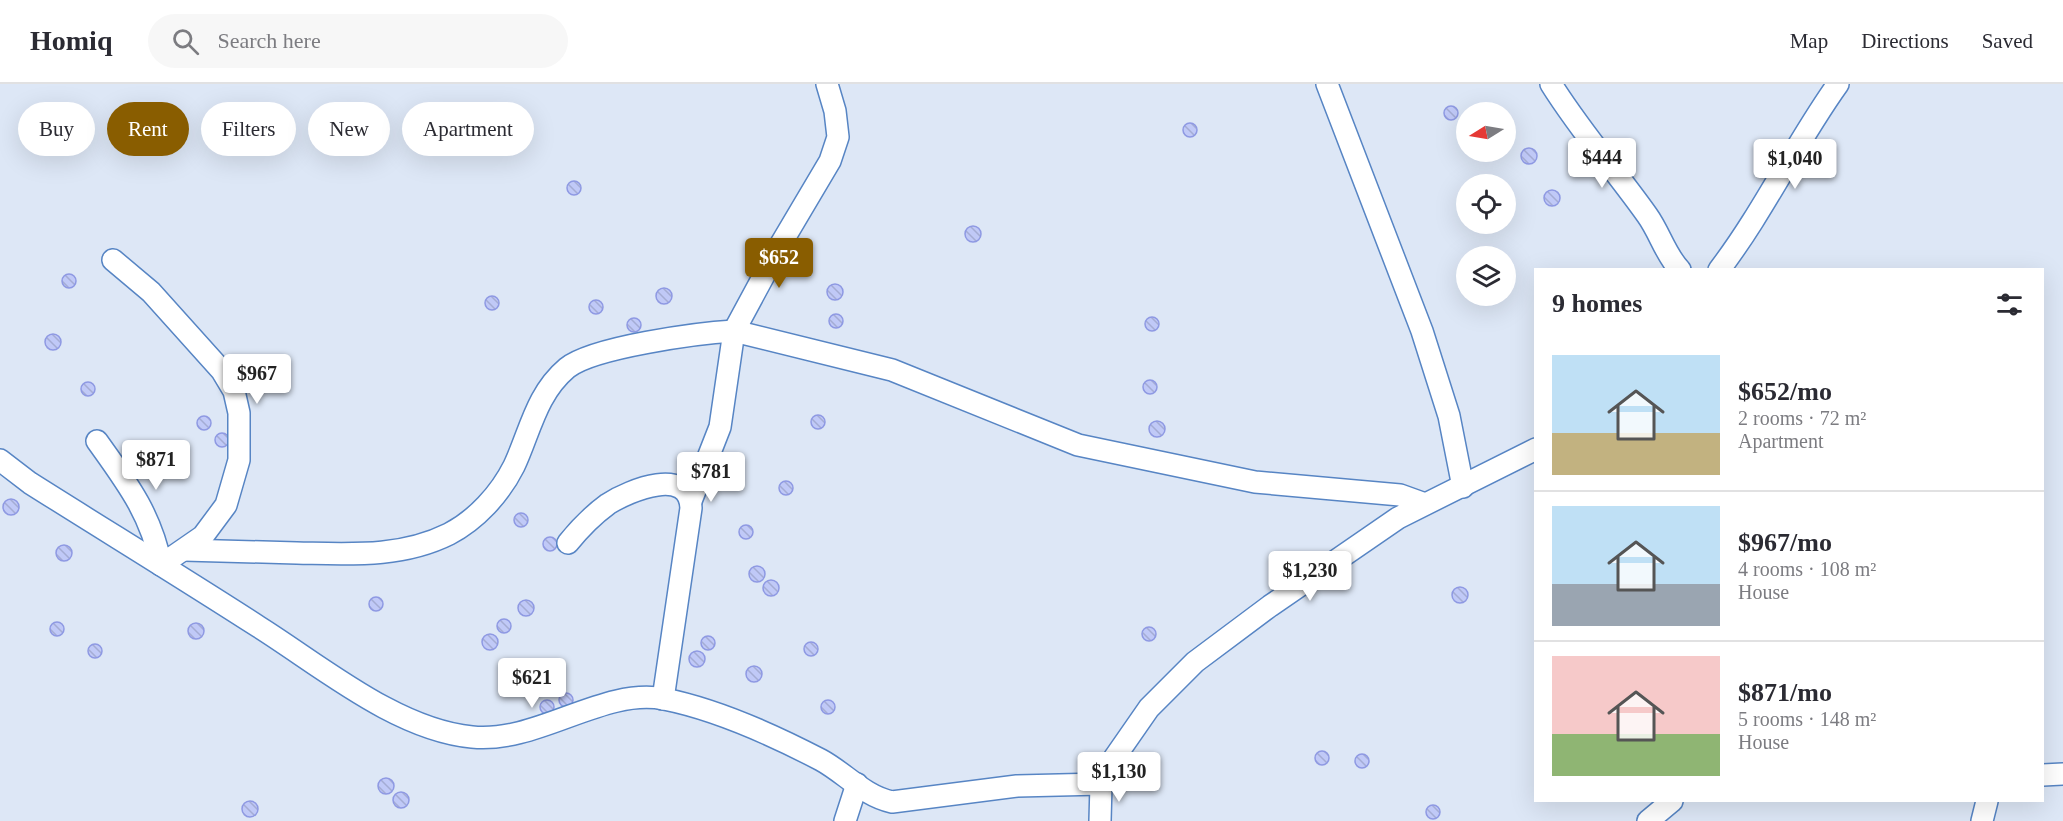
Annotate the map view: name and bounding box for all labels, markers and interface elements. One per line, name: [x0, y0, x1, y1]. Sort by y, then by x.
search box: [148, 14, 568, 68]
text: Homiq: [30, 25, 112, 56]
icon: search: [169, 25, 202, 58]
text: Search here: [217, 28, 321, 53]
text: Map: [1790, 29, 1828, 53]
text: Directions: [1861, 29, 1949, 53]
text: Saved: [1982, 29, 2033, 53]
chip: Buy: [18, 102, 95, 156]
chip: Rent: [107, 102, 189, 156]
chip: Filters: [201, 102, 296, 156]
chip: New: [308, 102, 390, 156]
chip: Apartment: [402, 102, 534, 156]
north arrow: [1456, 102, 1516, 162]
map controls: [1456, 102, 1516, 306]
pin: $444: [1566, 138, 1638, 189]
pin: $1,040: [1746, 139, 1844, 190]
text: $444: [1582, 146, 1622, 168]
text: $1,040: [1768, 147, 1823, 169]
button: locate: [1456, 174, 1516, 234]
pin: $652: [743, 238, 815, 289]
text: $652: [759, 246, 799, 268]
button: layers: [1456, 246, 1516, 306]
icon: filters: [1993, 288, 2026, 321]
text: 9 homes: [1552, 289, 1642, 318]
pin: $967: [221, 354, 293, 405]
text: $967: [237, 362, 277, 384]
text: $652/mo: [1738, 377, 1832, 406]
icon: home: [1600, 379, 1672, 451]
text: 2 rooms · 72 m²: [1738, 407, 1866, 429]
text: Apartment: [1738, 430, 1824, 452]
pin: $871: [120, 440, 192, 491]
text: $871: [136, 448, 176, 470]
pin: $781: [675, 452, 747, 503]
text: $781: [691, 460, 731, 482]
text: $967/mo: [1738, 528, 1832, 557]
icon: home: [1600, 530, 1672, 602]
pin: $1,230: [1261, 551, 1359, 602]
text: 4 rooms · 108 m²: [1738, 558, 1876, 580]
text: $1,230: [1283, 559, 1338, 581]
text: House: [1738, 581, 1789, 603]
pin: $621: [496, 658, 568, 709]
text: $621: [512, 666, 552, 688]
text: $871/mo: [1738, 678, 1832, 707]
icon: home: [1600, 680, 1672, 752]
text: 5 rooms · 148 m²: [1738, 708, 1876, 730]
text: House: [1738, 731, 1789, 753]
pin: $1,130: [1070, 752, 1168, 803]
text: $1,130: [1092, 760, 1147, 782]

